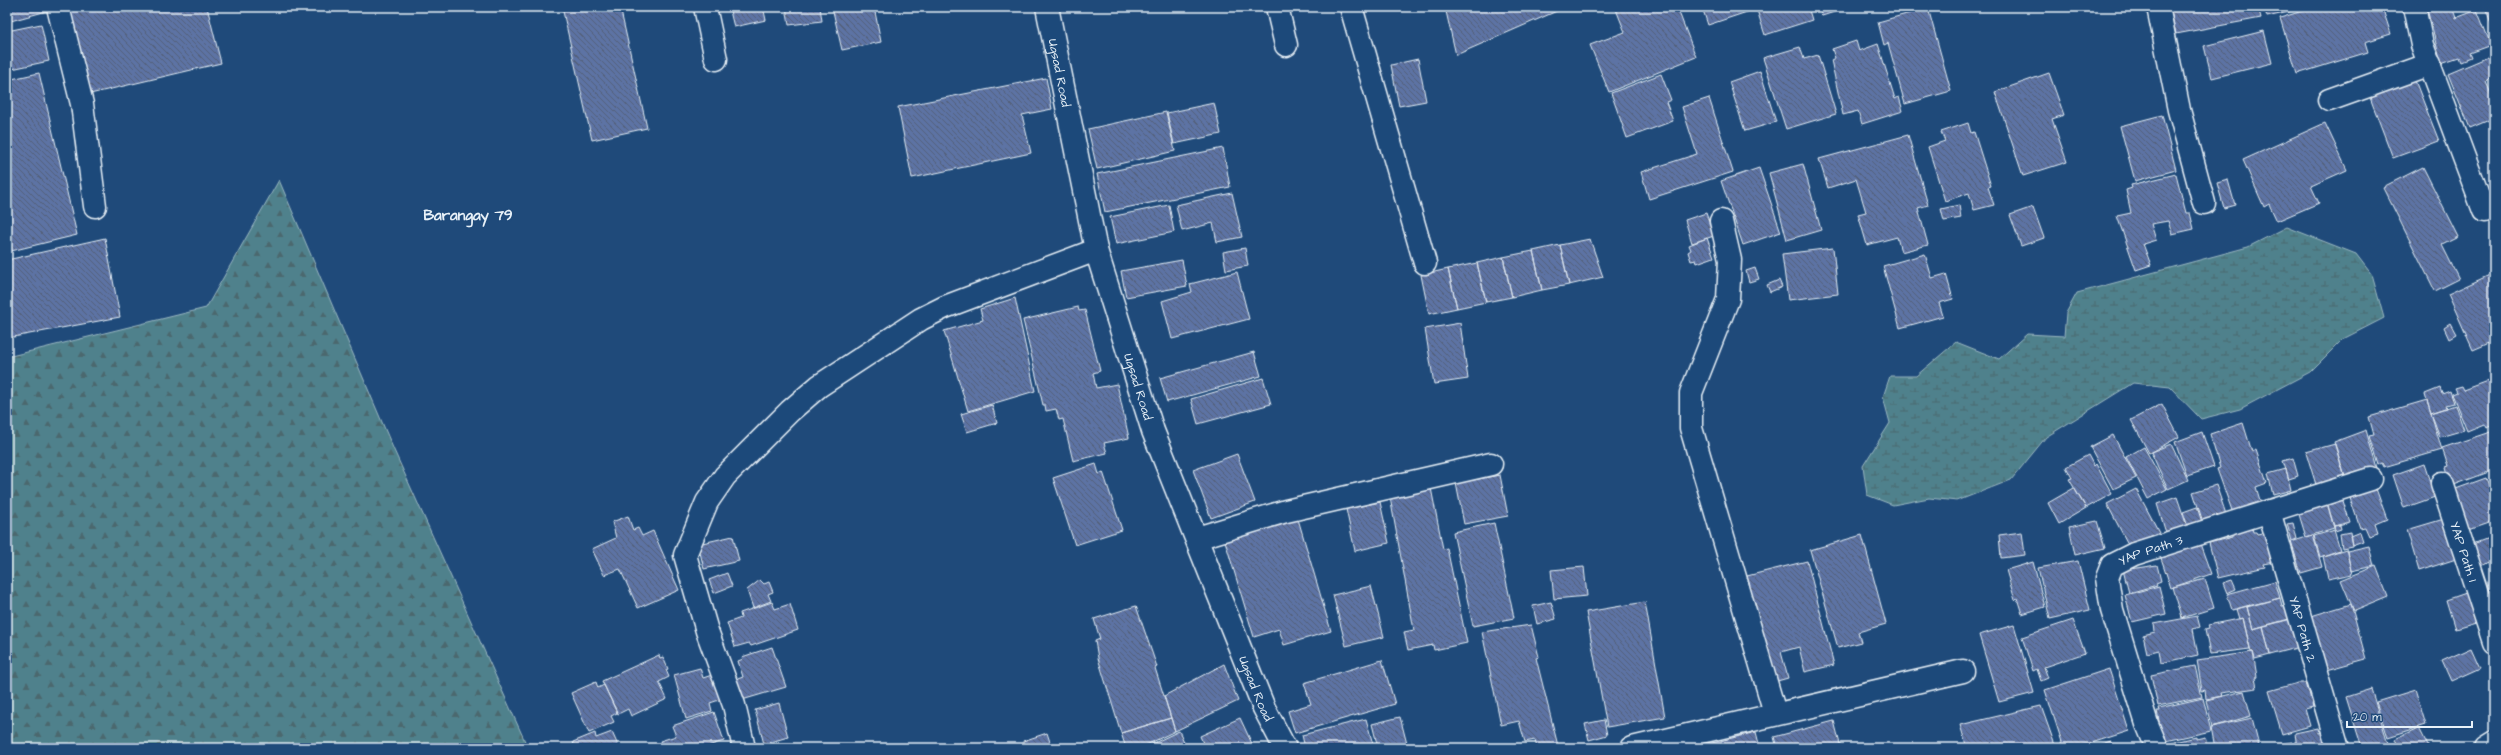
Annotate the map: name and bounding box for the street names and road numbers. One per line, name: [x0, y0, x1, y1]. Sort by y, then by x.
street label: Ugsad Road: [1044, 37, 1075, 109]
street label: Ugsad Road: [1119, 351, 1157, 423]
street label: YAP Path 1: [2445, 519, 2482, 584]
street label: YAP Path 3: [2115, 531, 2185, 570]
street label: YAP Path 2: [2284, 594, 2321, 665]
street label: Ugsad Road: [1234, 653, 1277, 725]

